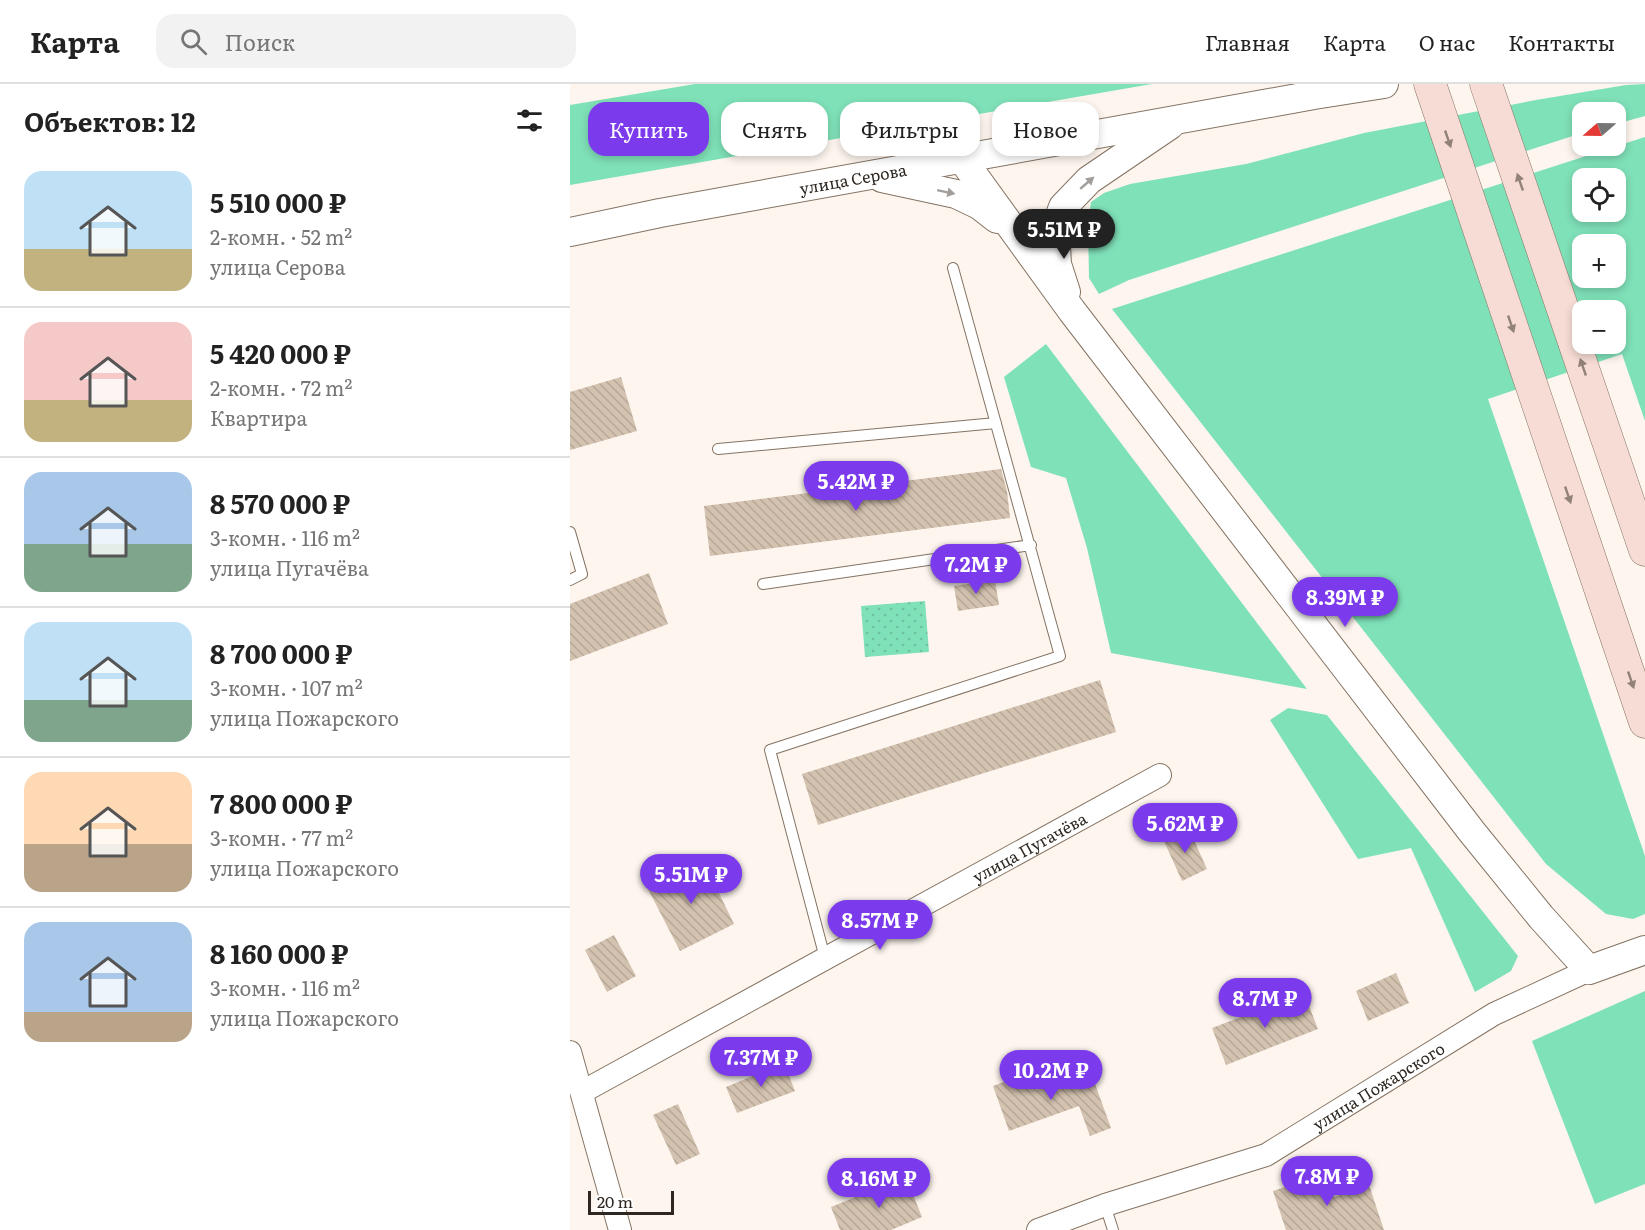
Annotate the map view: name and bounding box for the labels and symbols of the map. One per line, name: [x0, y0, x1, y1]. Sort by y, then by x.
north arrow: [1572, 102, 1626, 156]
one-way arrow: [1444, 130, 1454, 148]
street label: улица Серова: [797, 157, 909, 200]
one-way arrow: [1514, 173, 1524, 191]
one-way arrow: [1080, 176, 1095, 190]
one-way arrow: [937, 188, 956, 197]
pin: 5.51M ₽: [1009, 209, 1119, 260]
one-way arrow: [1506, 315, 1516, 333]
one-way arrow: [1577, 358, 1587, 376]
pin: 5.42M ₽: [801, 461, 911, 512]
one-way arrow: [1564, 486, 1574, 504]
pin: 7.2M ₽: [927, 544, 1025, 595]
pin: 8.39M ₽: [1290, 577, 1400, 628]
one-way arrow: [1626, 671, 1636, 689]
pin: 5.62M ₽: [1130, 803, 1240, 854]
street label: улица Пугачёва: [968, 805, 1091, 888]
pin: 5.51M ₽: [636, 854, 746, 905]
pin: 8.57M ₽: [825, 900, 935, 951]
pin: 8.7M ₽: [1216, 978, 1314, 1029]
street label: улица Пожарского: [1308, 1036, 1449, 1136]
pin: 7.37M ₽: [706, 1037, 816, 1088]
pin: 10.2M ₽: [996, 1050, 1106, 1101]
pin: 7.8M ₽: [1278, 1156, 1376, 1207]
pin: 8.16M ₽: [824, 1158, 934, 1209]
scale bar: [588, 1188, 674, 1216]

